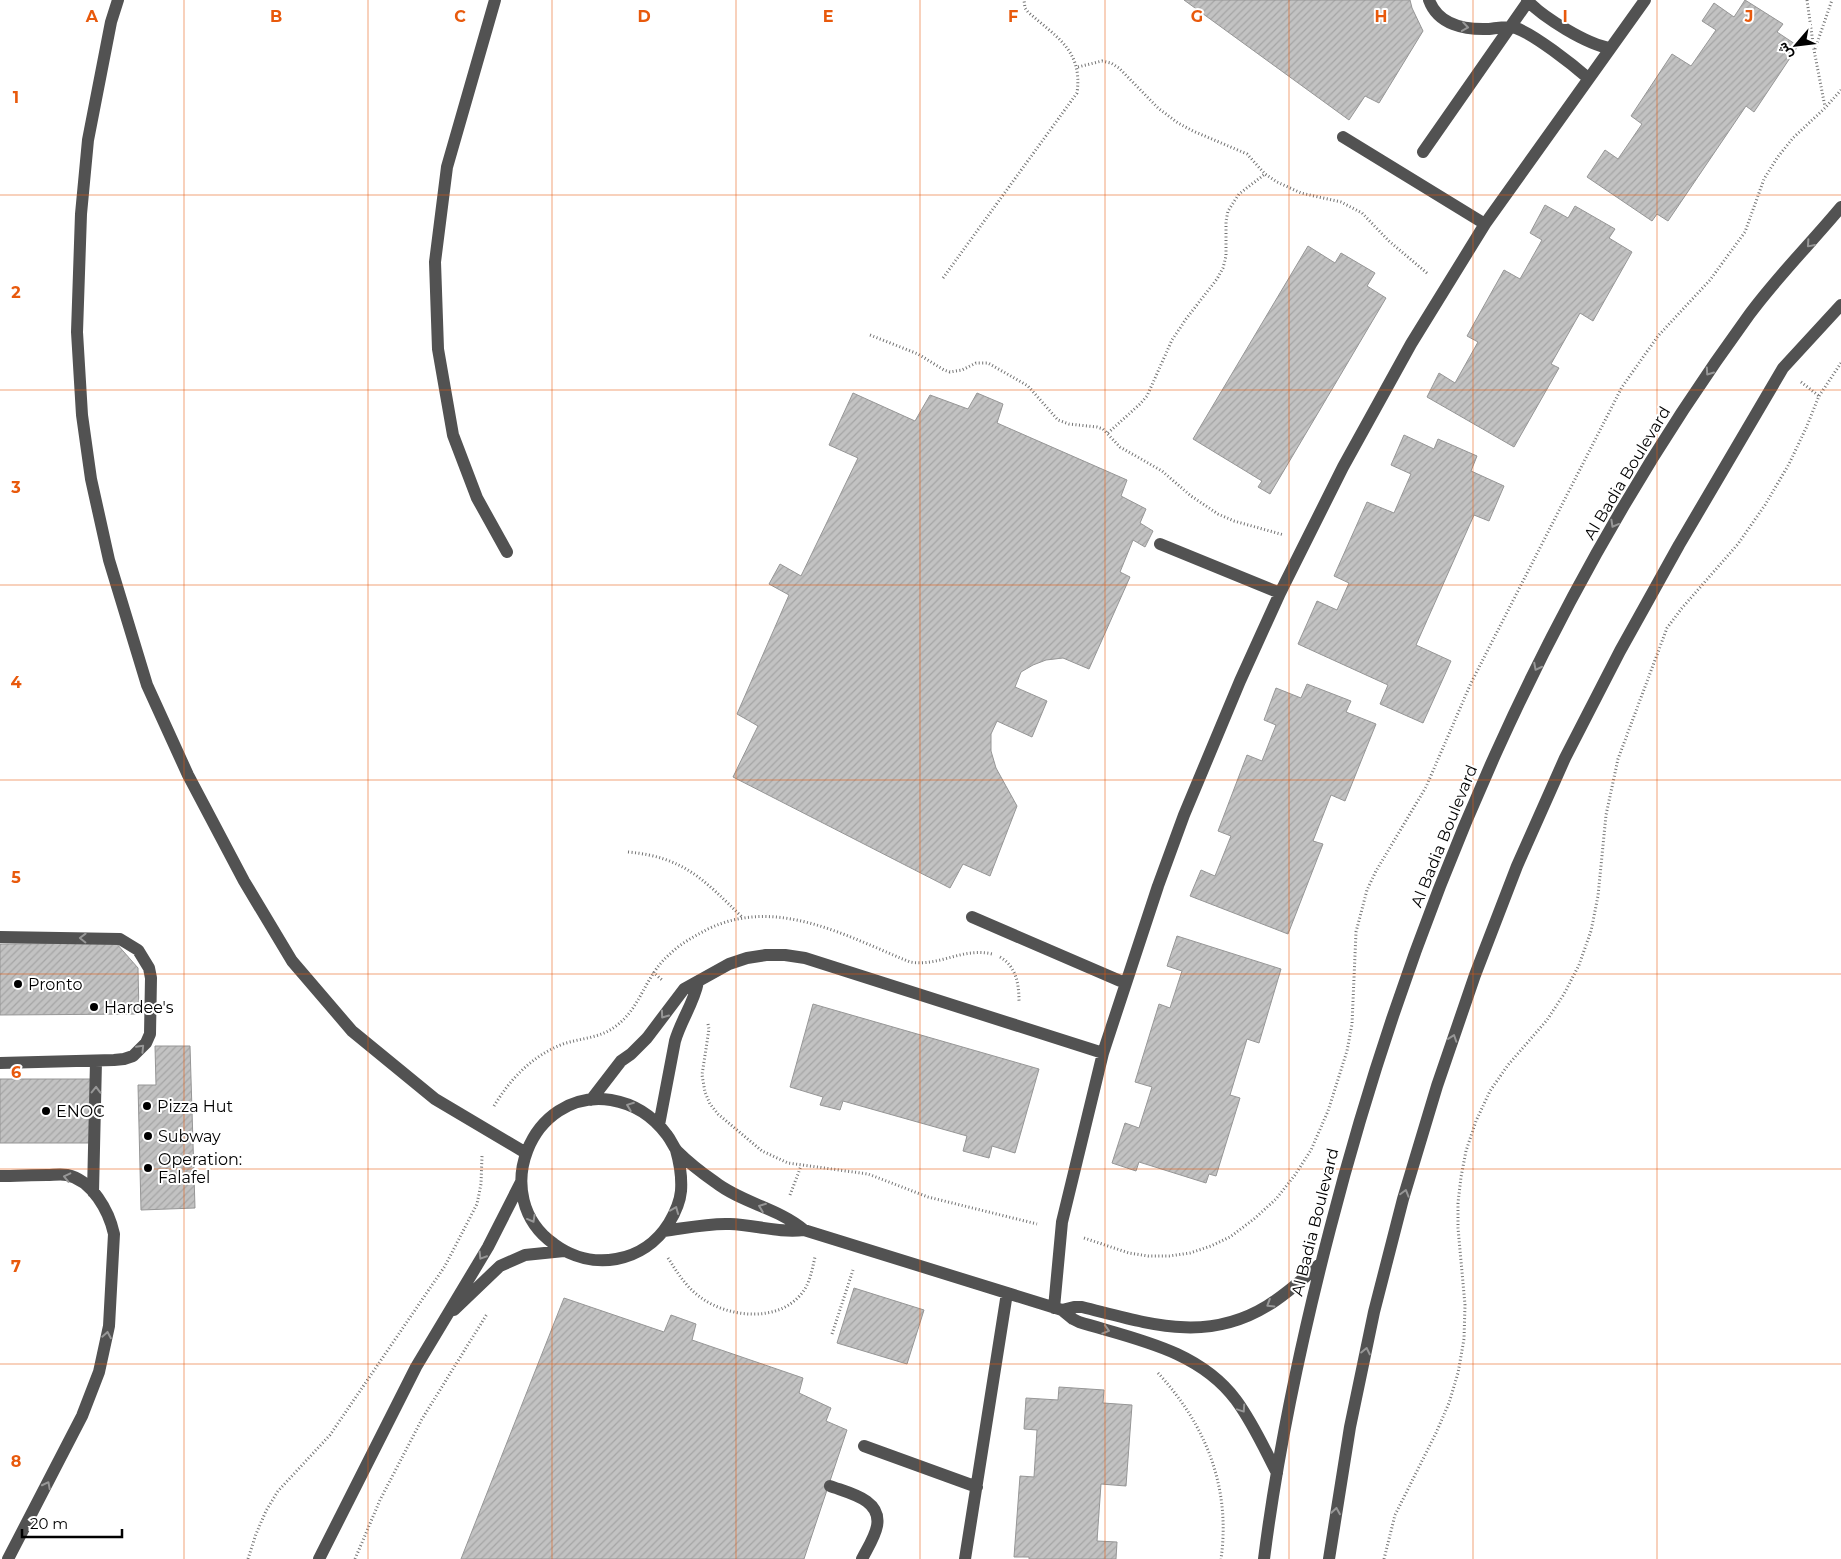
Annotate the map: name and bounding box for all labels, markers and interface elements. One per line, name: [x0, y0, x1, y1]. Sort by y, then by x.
text: A: [85, 7, 99, 26]
text: B: [270, 7, 282, 26]
text: C: [454, 7, 466, 26]
text: D: [637, 7, 651, 26]
text: E: [823, 7, 833, 26]
text: F: [1008, 7, 1018, 26]
text: G: [1191, 7, 1203, 26]
text: H: [1375, 7, 1387, 26]
text: I: [1562, 7, 1568, 26]
text: J: [1744, 7, 1753, 26]
north arrow: [1771, 20, 1821, 70]
one-way arrow: [1462, 21, 1470, 32]
text: ش: [1773, 39, 1796, 63]
text: 1: [13, 88, 19, 107]
one-way arrow: [1807, 239, 1816, 248]
text: 2: [11, 283, 21, 302]
one-way arrow: [1707, 366, 1715, 375]
street label: Al Badia Boulevard: [1580, 403, 1674, 543]
text: 3: [10, 478, 21, 497]
one-way arrow: [1610, 519, 1620, 528]
one-way arrow: [1533, 662, 1543, 671]
text: 4: [10, 673, 22, 692]
street label: Al Badia Boulevard: [1407, 762, 1481, 910]
text: 5: [11, 868, 21, 887]
one-way arrow: [79, 933, 86, 943]
place label: Pronto: [28, 975, 82, 994]
marker: Pronto: [12, 978, 24, 990]
place label: Hardee's: [104, 998, 174, 1017]
marker: Hardee's: [88, 1001, 100, 1013]
one-way arrow: [661, 1009, 670, 1019]
one-way arrow: [1447, 1035, 1457, 1043]
one-way arrow: [135, 1044, 144, 1053]
text: 6: [11, 1063, 21, 1082]
one-way arrow: [90, 1086, 101, 1094]
place label: Pizza Hut: [157, 1097, 234, 1116]
marker: Pizza Hut: [141, 1100, 153, 1112]
one-way arrow: [626, 1101, 635, 1112]
place label: ENOC: [56, 1102, 104, 1121]
marker: ENOC: [40, 1105, 52, 1117]
place label: Subway: [158, 1127, 221, 1146]
marker: Subway: [142, 1130, 154, 1142]
street label: Al Badia Boulevard: [1287, 1146, 1343, 1298]
place label: Operation: Falafel: [158, 1150, 242, 1187]
marker: Operation: Falafel: [142, 1162, 154, 1174]
one-way arrow: [63, 1172, 71, 1183]
one-way arrow: [1399, 1190, 1409, 1198]
one-way arrow: [758, 1203, 767, 1213]
one-way arrow: [669, 1206, 679, 1215]
one-way arrow: [526, 1214, 536, 1223]
one-way arrow: [478, 1251, 488, 1260]
text: 7: [11, 1257, 21, 1276]
one-way arrow: [1266, 1298, 1275, 1307]
one-way arrow: [1101, 1324, 1109, 1334]
one-way arrow: [101, 1331, 112, 1339]
one-way arrow: [1360, 1347, 1371, 1356]
one-way arrow: [1236, 1404, 1245, 1413]
text: 8: [11, 1452, 21, 1471]
one-way arrow: [40, 1481, 50, 1490]
scale bar: [22, 1506, 122, 1538]
one-way arrow: [1330, 1506, 1340, 1515]
text: 20 m: [30, 1514, 68, 1533]

